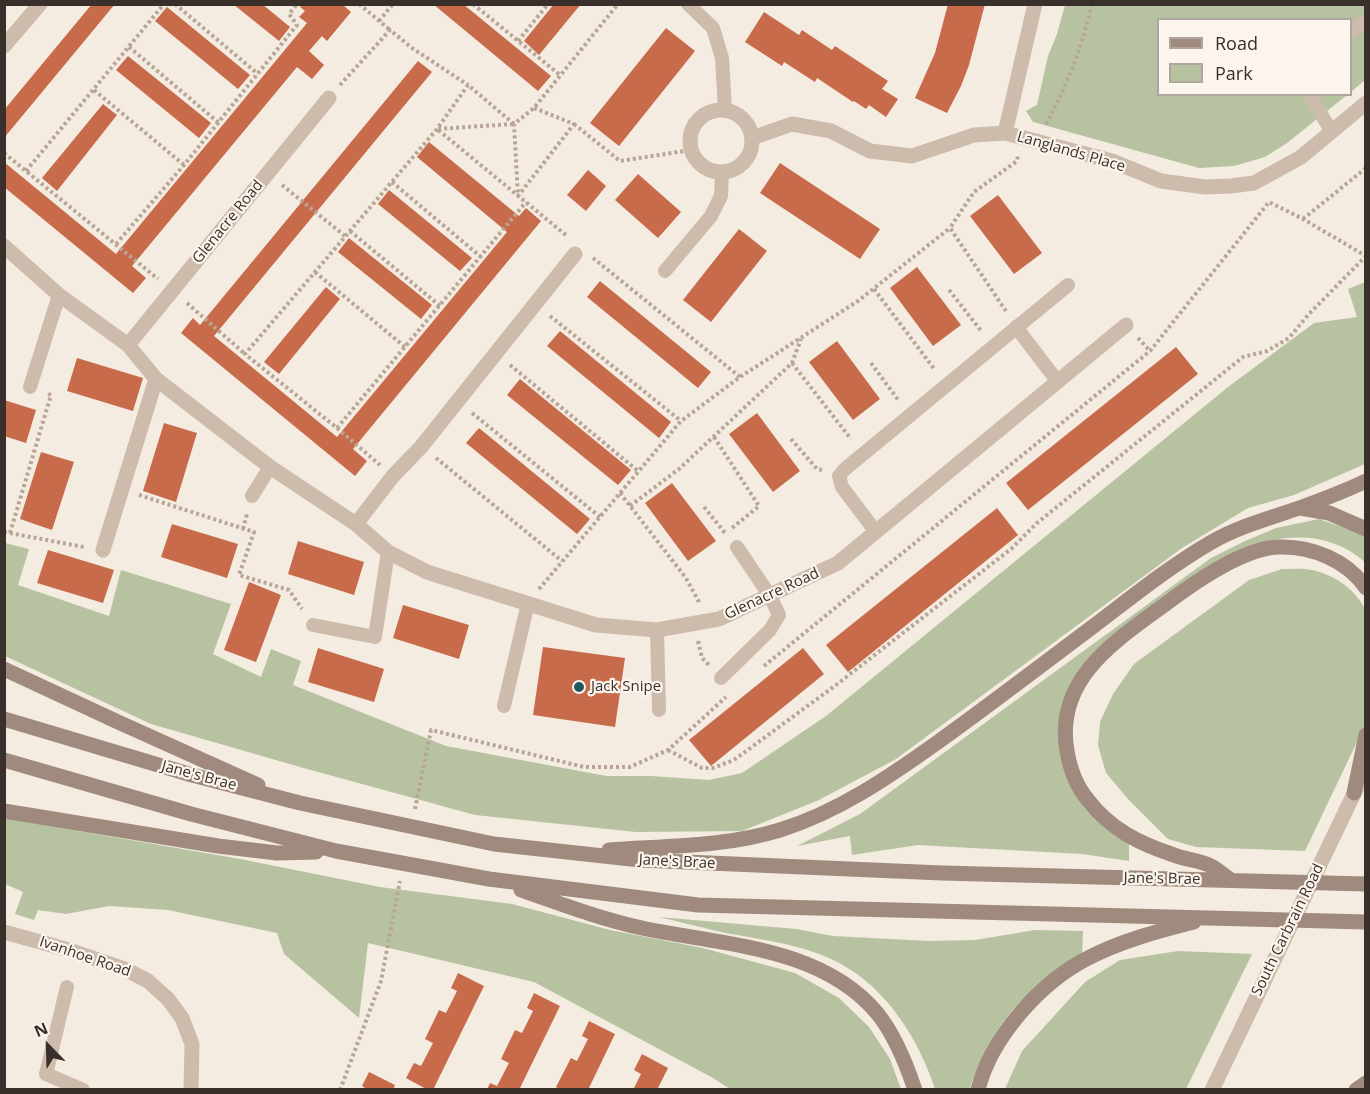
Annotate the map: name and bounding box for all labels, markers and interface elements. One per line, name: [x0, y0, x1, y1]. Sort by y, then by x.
legend: [1157, 18, 1352, 96]
text: Road: [1215, 31, 1258, 55]
text: Park: [1215, 61, 1253, 85]
street label: Langlands Place: [1015, 128, 1127, 176]
street label: Glenacre Road: [189, 177, 267, 267]
street label: Glenacre Road: [722, 564, 822, 624]
place label: Jack Snipe: [591, 678, 661, 696]
marker: Jack Snipe: [572, 680, 586, 694]
street label: Jane's Brae: [160, 757, 238, 795]
street label: Jane's Brae: [638, 851, 716, 873]
street label: South Carbrain Road: [1248, 861, 1328, 999]
street label: Jane's Brae: [1123, 869, 1201, 889]
street label: Ivanhoe Road: [37, 933, 133, 981]
north arrow: [18, 1016, 78, 1076]
text: N: [31, 1017, 51, 1042]

